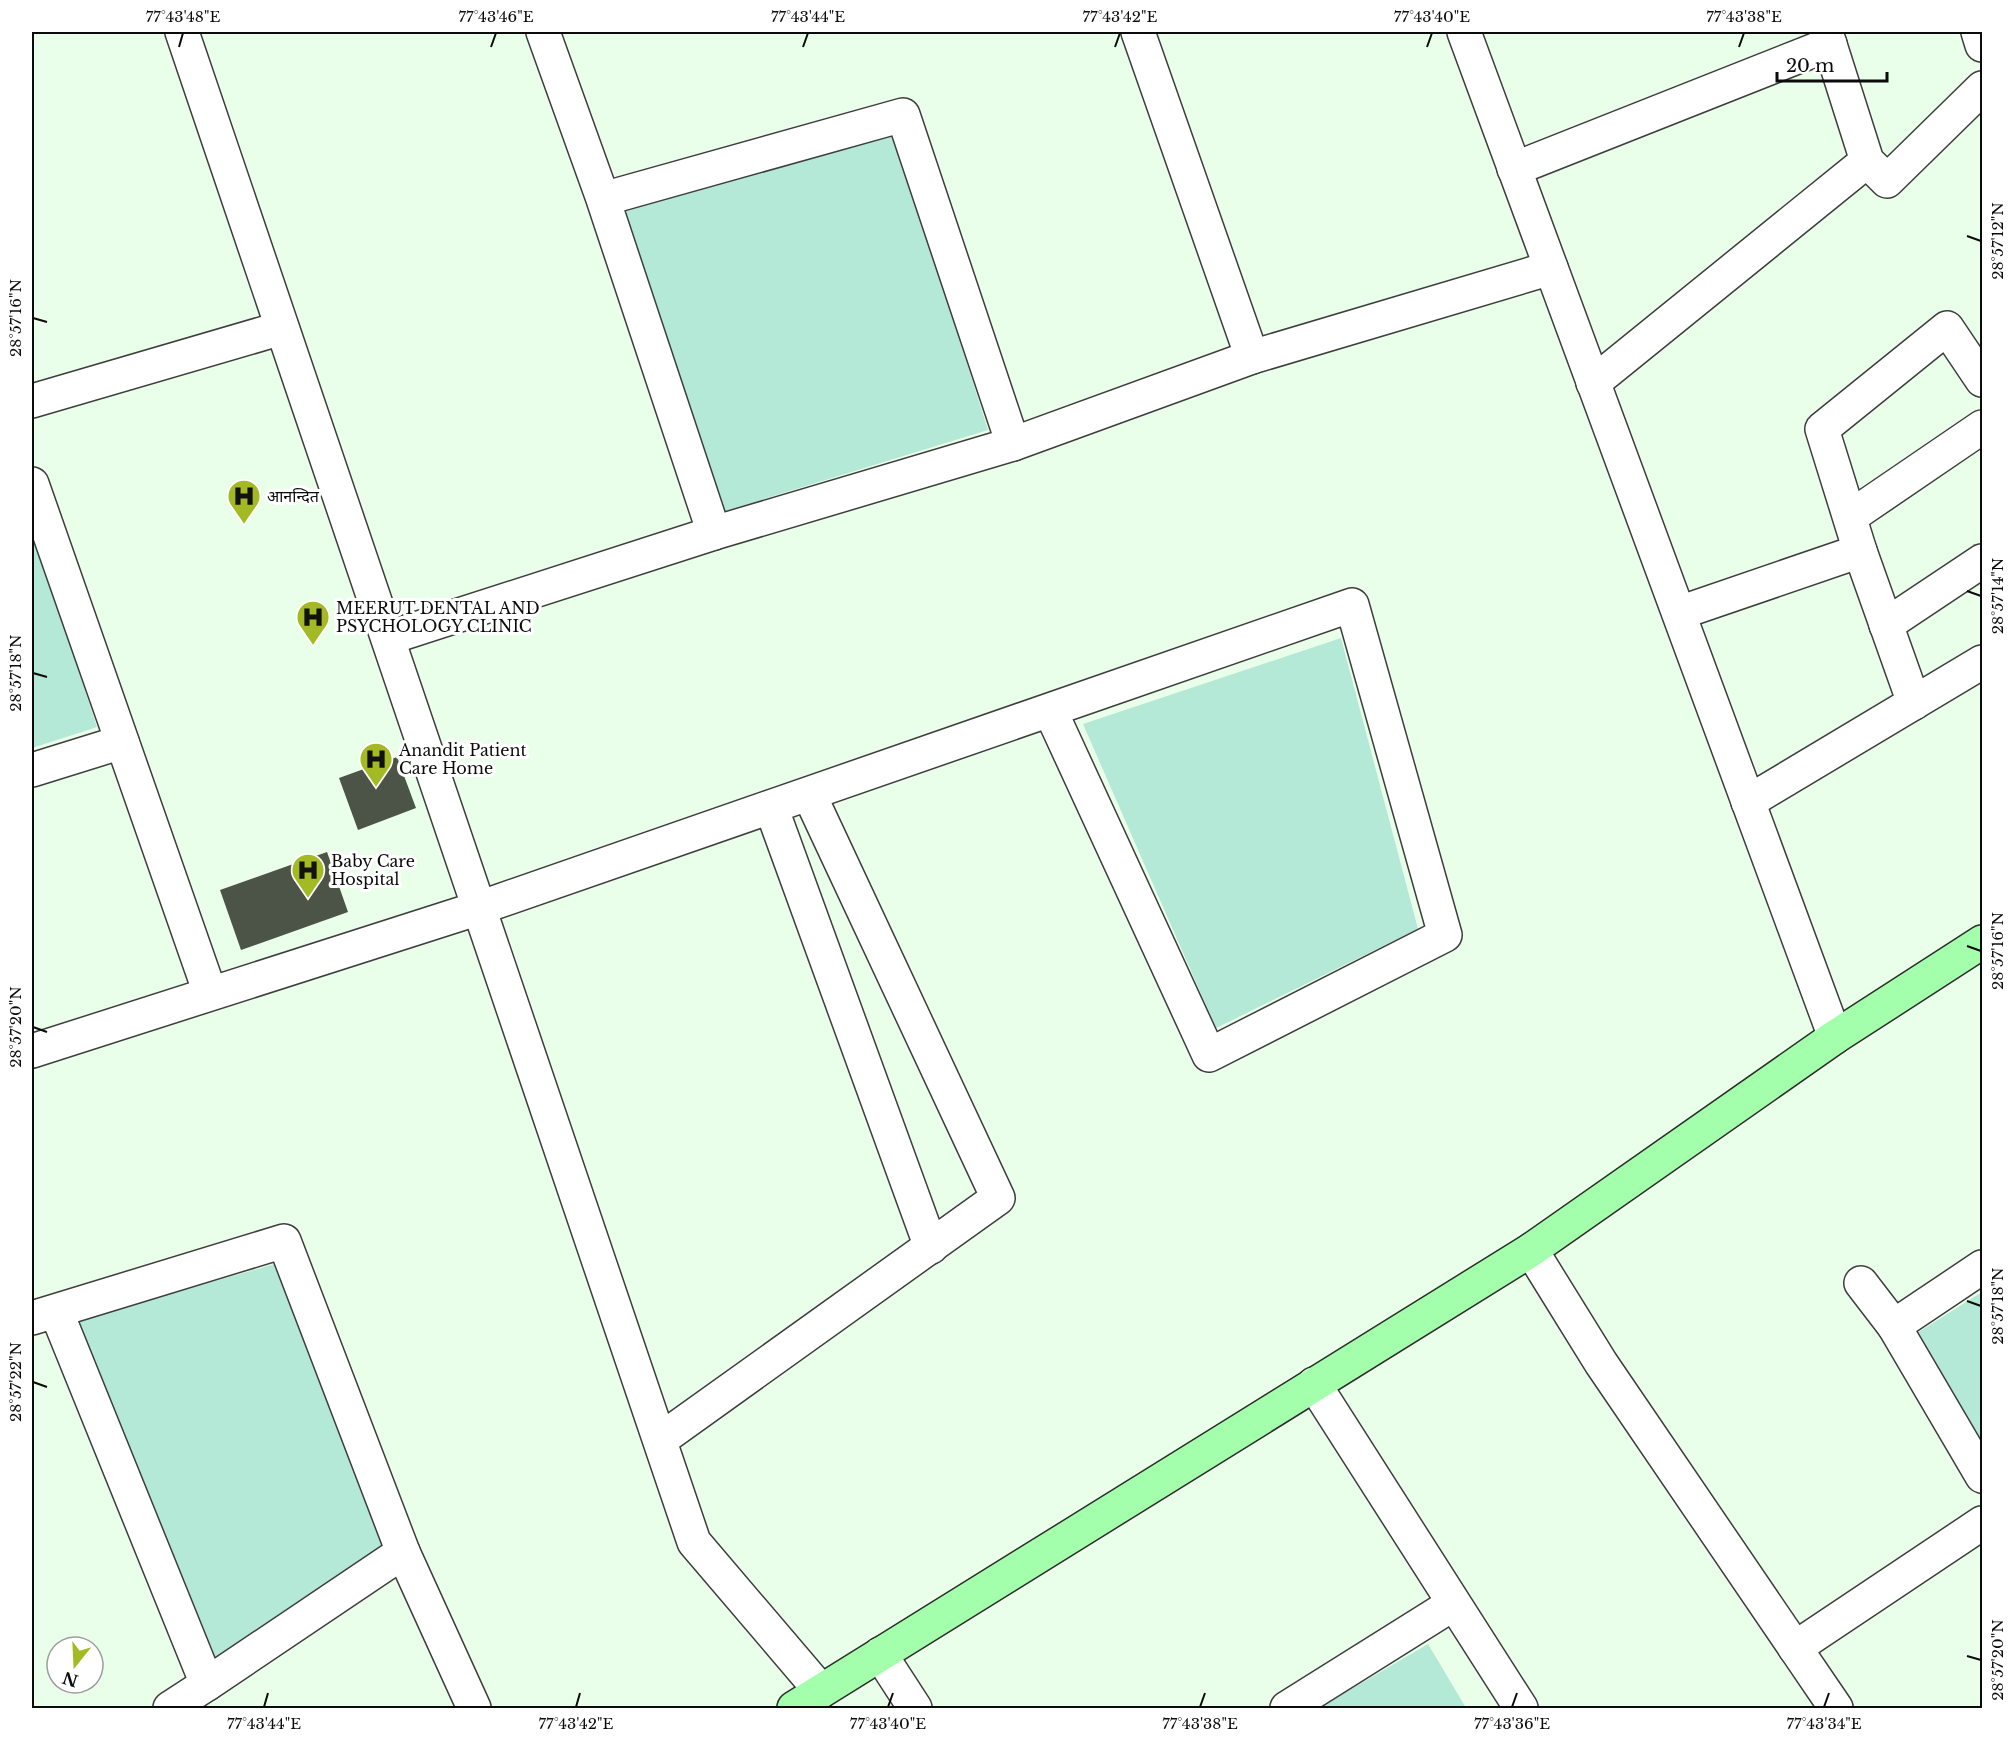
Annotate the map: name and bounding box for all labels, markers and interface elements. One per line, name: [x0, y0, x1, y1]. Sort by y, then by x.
text: 77°43'48"E: [146, 7, 220, 26]
text: 77°43'46"E: [458, 7, 534, 26]
text: 77°43'44"E: [771, 7, 845, 26]
text: 77°43'42"E: [1083, 7, 1158, 26]
text: 77°43'40"E: [1394, 7, 1470, 26]
text: 77°43'38"E: [1706, 7, 1782, 26]
scale bar: [1777, 45, 1886, 83]
text: 20 m: [1786, 55, 1834, 77]
text: 28°57'12"N: [1988, 202, 2007, 280]
text: 28°57'16"N: [6, 279, 25, 357]
hospital icon: आनन्दित: [226, 478, 262, 525]
place label: आनन्दित: [267, 486, 320, 506]
text: 28°57'14"N: [1988, 558, 2007, 634]
place label: MEERUT DENTAL AND PSYCHOLOGY CLINIC: [336, 598, 540, 636]
hospital icon: MEERUT DENTAL AND PSYCHOLOGY CLINIC: [295, 599, 331, 646]
text: 28°57'18"N: [6, 634, 25, 712]
place label: Anandit Patient Care Home: [398, 740, 527, 778]
hospital icon: Anandit Patient Care Home: [358, 741, 394, 788]
place label: Baby Care Hospital: [331, 851, 415, 889]
hospital icon: Baby Care Hospital: [290, 852, 326, 899]
text: 28°57'16"N: [1988, 912, 2007, 990]
text: 28°57'20"N: [6, 986, 25, 1068]
text: 28°57'18"N: [1988, 1267, 2007, 1345]
text: 28°57'22"N: [6, 1342, 25, 1422]
text: 28°57'20"N: [1988, 1619, 2007, 1701]
north arrow: [45, 1635, 105, 1695]
text: N: [60, 1667, 81, 1691]
text: 77°43'44"E: [227, 1714, 301, 1733]
text: 77°43'42"E: [539, 1714, 614, 1733]
text: 77°43'40"E: [850, 1714, 926, 1733]
text: 77°43'38"E: [1162, 1714, 1238, 1733]
text: 77°43'36"E: [1474, 1714, 1550, 1733]
text: 77°43'34"E: [1786, 1714, 1862, 1733]

